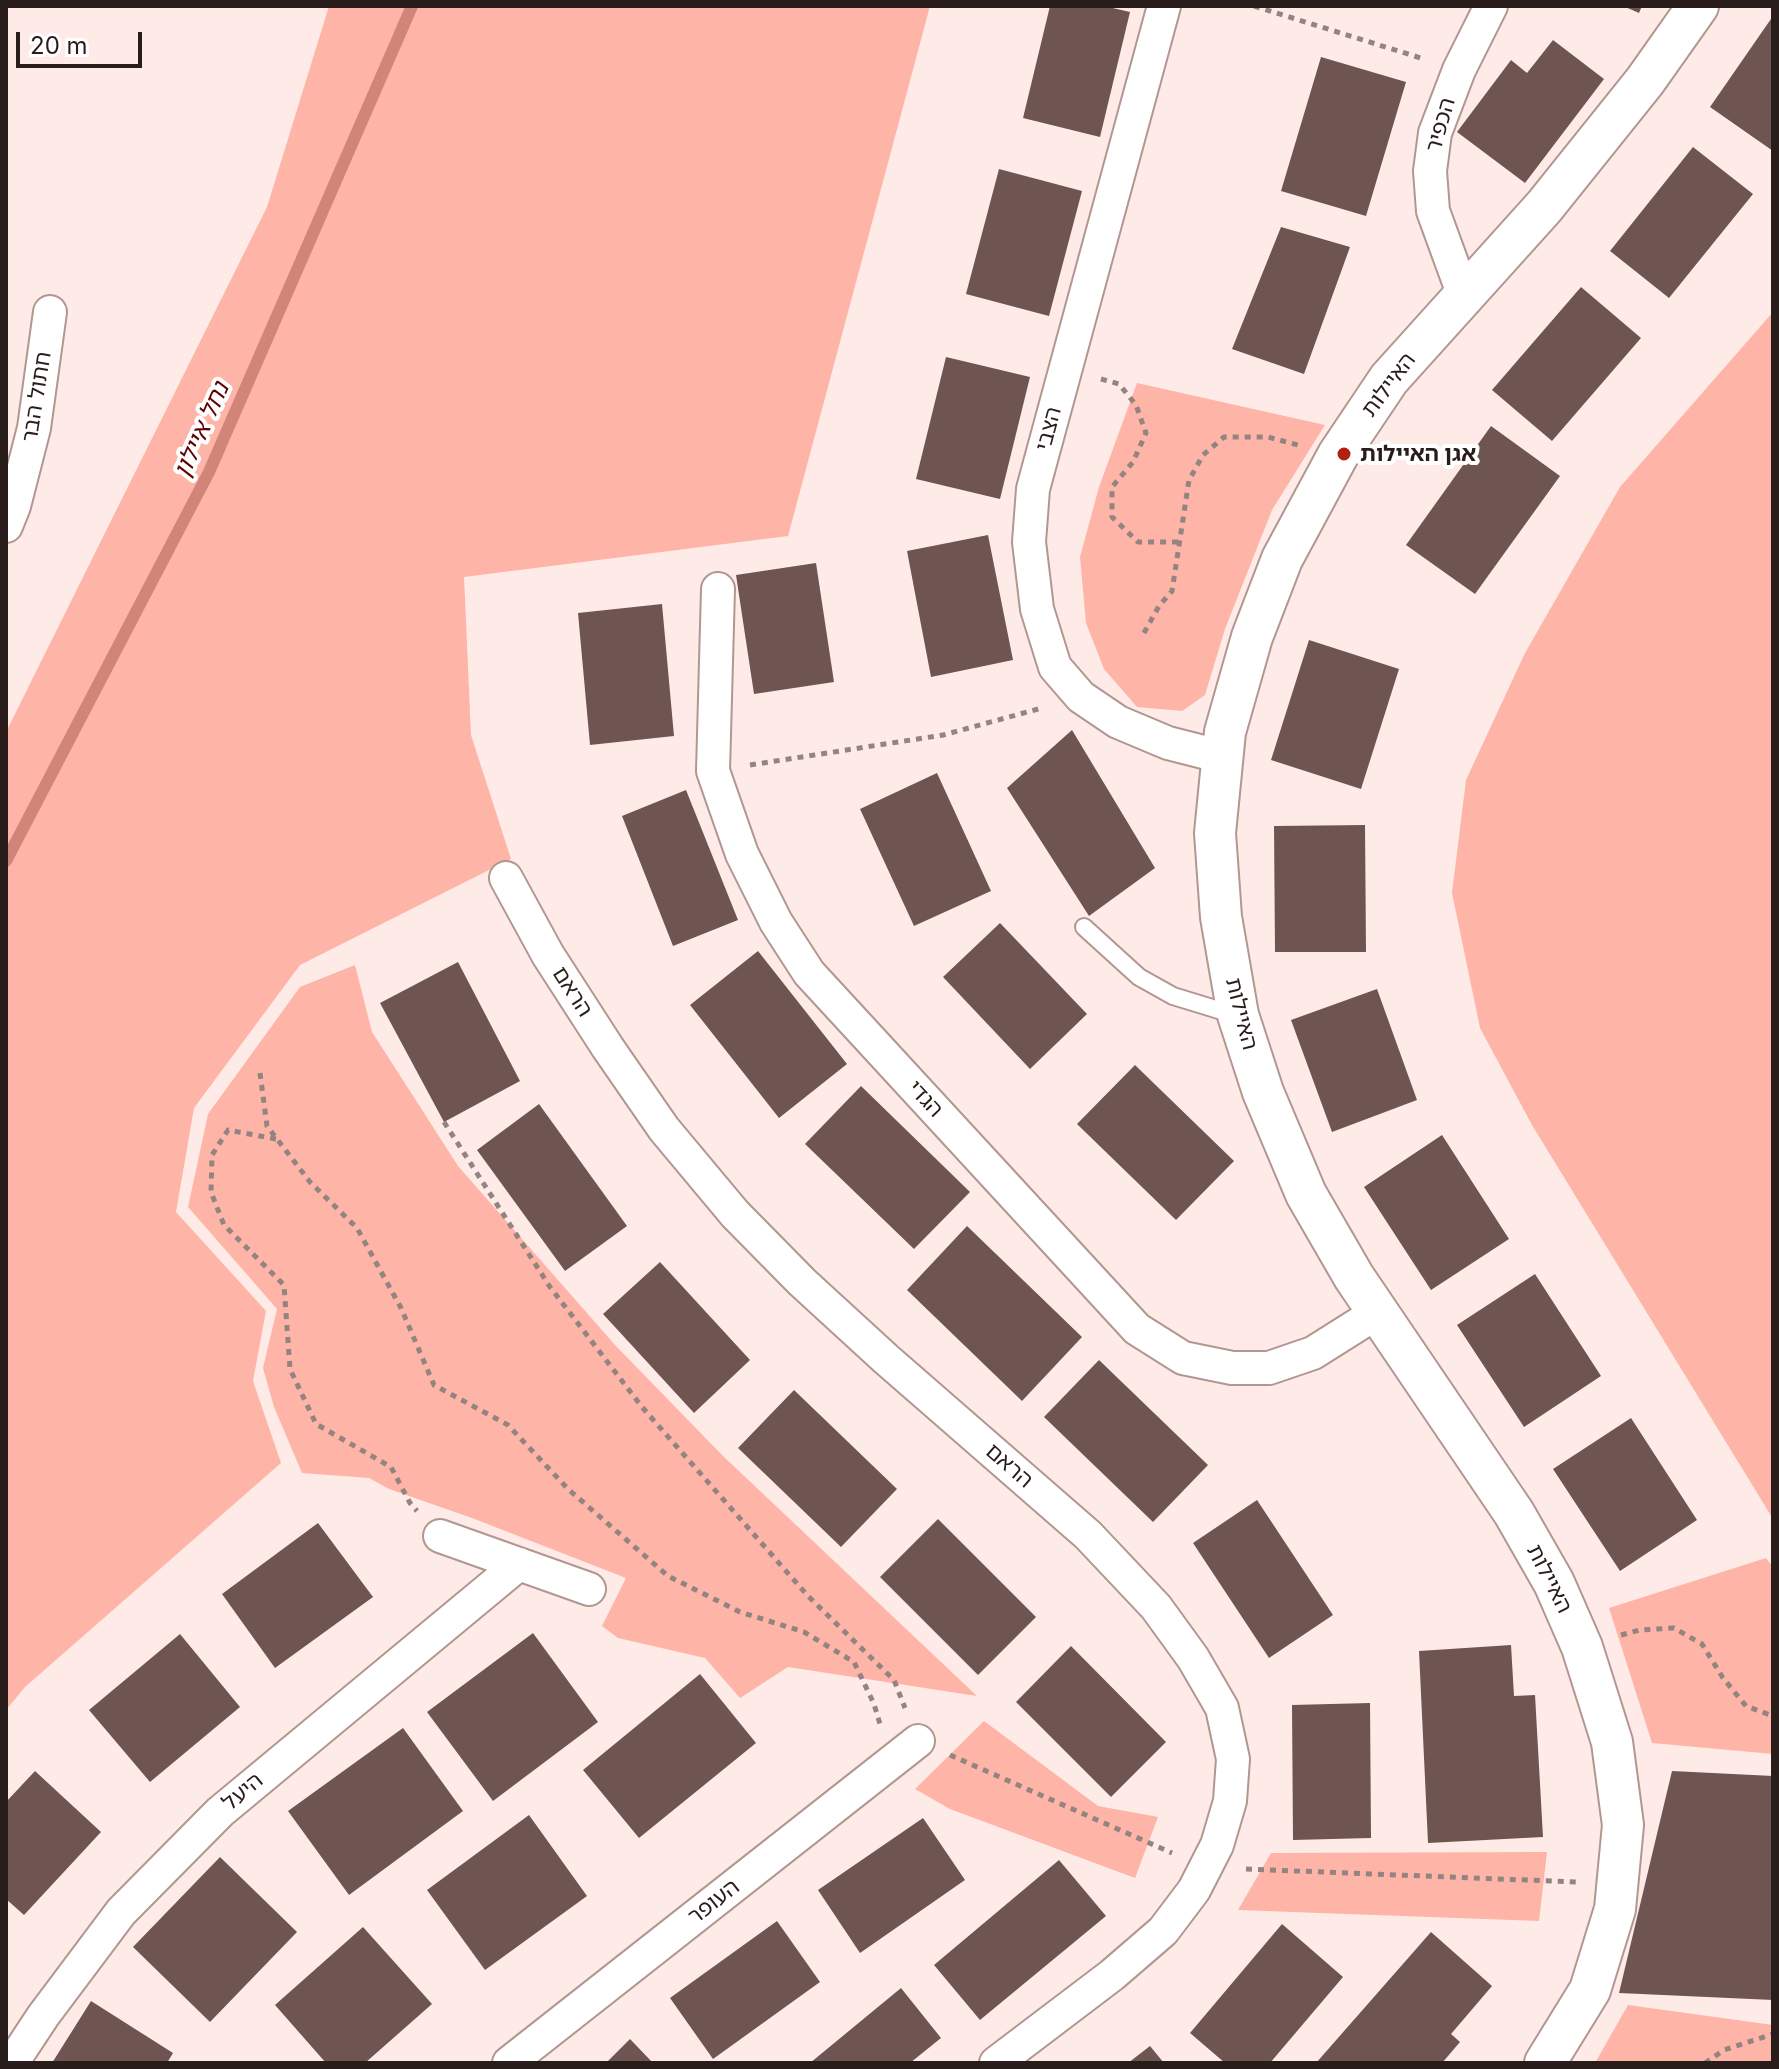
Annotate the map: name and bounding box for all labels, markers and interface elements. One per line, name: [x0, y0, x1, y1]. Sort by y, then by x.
scale bar: [20, 16, 146, 66]
text: 20 m: [30, 31, 88, 60]
street label: הכפיר: [1421, 95, 1461, 155]
street label: האיילות: [1356, 348, 1422, 422]
street label: חתול הבר: [17, 350, 57, 444]
water label: נחל איילון: [168, 378, 236, 482]
street label: הצבי: [1030, 404, 1068, 454]
place label: אגן האיילות: [1360, 441, 1476, 467]
marker: אגן האיילות: [1335, 445, 1353, 463]
street label: הראם: [546, 962, 598, 1022]
street label: האיילות: [1219, 975, 1263, 1053]
street label: הגדי: [902, 1075, 948, 1123]
street label: הראם: [980, 1438, 1038, 1494]
street label: האיילות: [1521, 1540, 1577, 1618]
street label: היעל: [217, 1767, 269, 1817]
street label: העופר: [683, 1874, 745, 1930]

